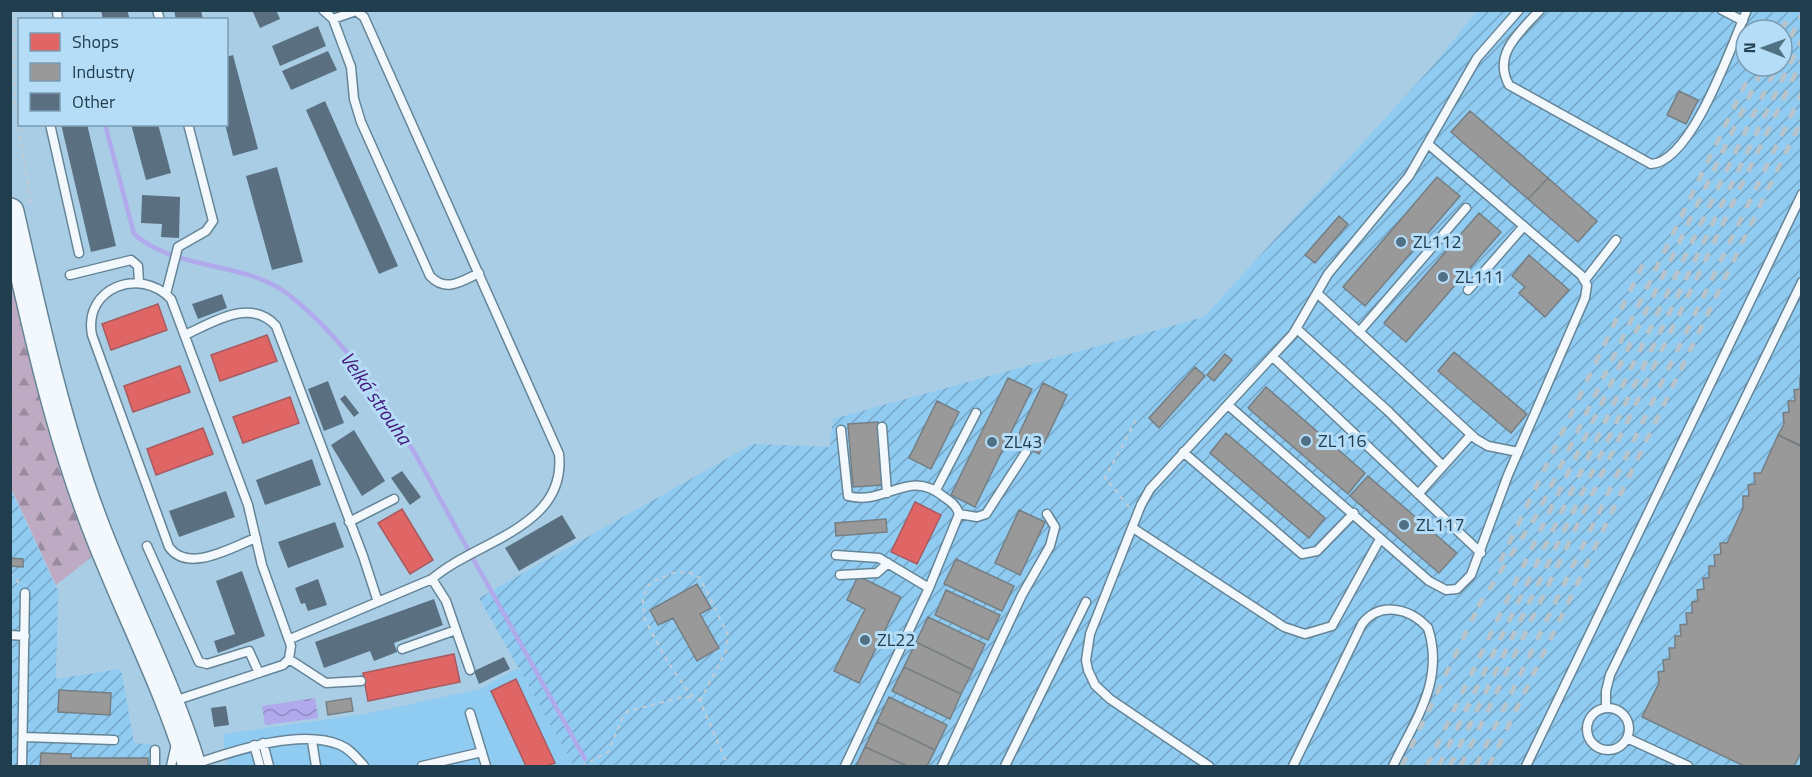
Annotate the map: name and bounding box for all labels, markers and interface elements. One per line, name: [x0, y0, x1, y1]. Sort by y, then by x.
legend: [18, 18, 228, 126]
north arrow: [1734, 18, 1794, 78]
text: Shops: [72, 28, 119, 55]
text: N: [1737, 42, 1761, 53]
text: Industry: [72, 58, 135, 85]
text: Other: [72, 88, 115, 115]
place label: ZL112: [1413, 228, 1462, 255]
marker: ZL112: [1394, 235, 1408, 249]
place label: ZL111: [1455, 263, 1504, 290]
marker: ZL111: [1436, 270, 1450, 284]
water label: Velká strouha: [333, 345, 421, 452]
place label: ZL116: [1318, 427, 1367, 454]
place label: ZL43: [1004, 428, 1042, 455]
marker: ZL116: [1299, 434, 1313, 448]
marker: ZL43: [985, 435, 999, 449]
place label: ZL117: [1416, 511, 1465, 538]
marker: ZL117: [1397, 518, 1411, 532]
place label: ZL22: [877, 626, 915, 653]
marker: ZL22: [858, 633, 872, 647]

